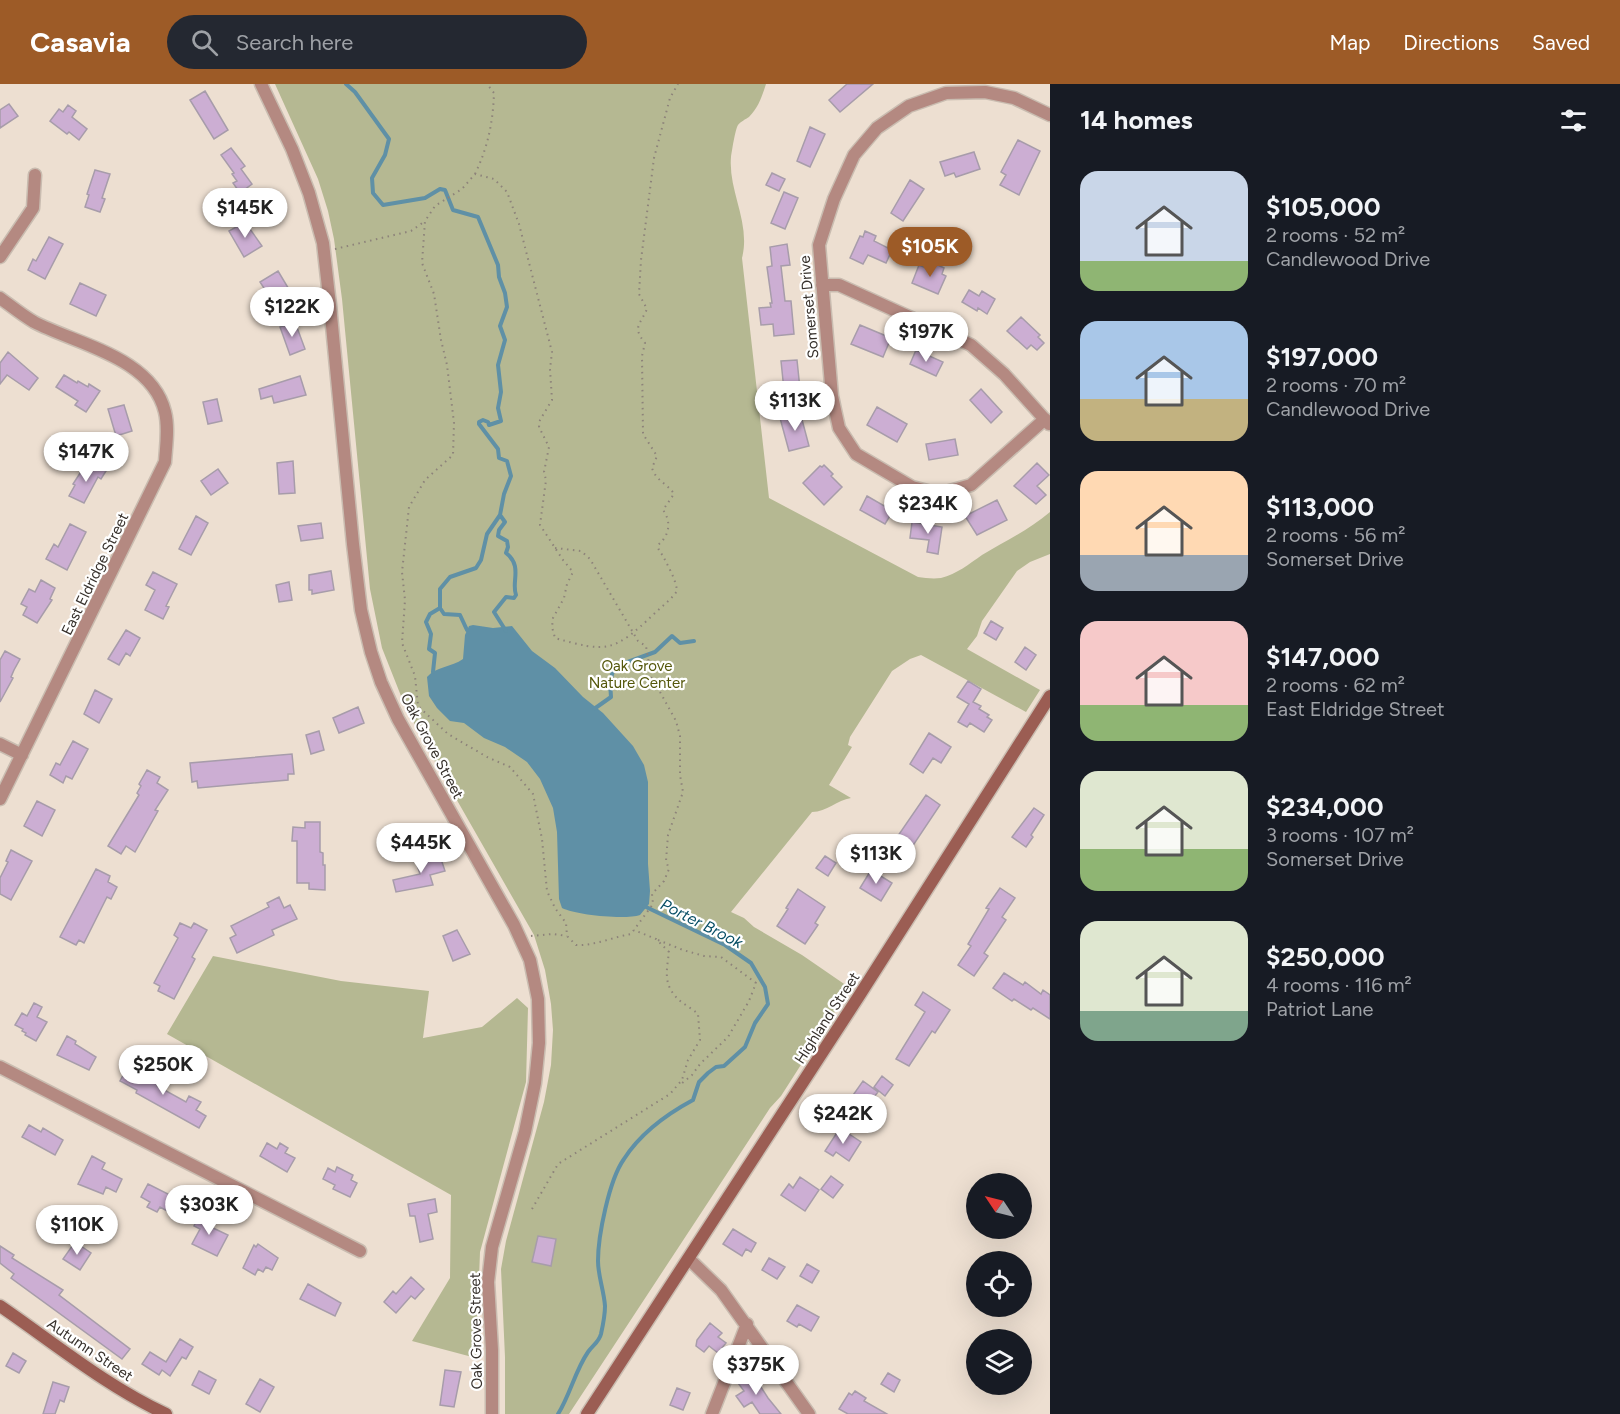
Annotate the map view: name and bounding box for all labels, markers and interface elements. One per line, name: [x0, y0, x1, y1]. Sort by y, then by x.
search box: [167, 15, 587, 69]
text: Casavia: [30, 25, 131, 59]
icon: search: [188, 26, 221, 59]
text: Search here: [236, 29, 353, 56]
text: Map: [1329, 30, 1370, 55]
text: Directions: [1403, 30, 1499, 55]
text: Saved: [1532, 30, 1590, 55]
text: 14 homes: [1080, 104, 1193, 136]
icon: filters: [1557, 104, 1590, 137]
pin: $145K: [203, 188, 287, 239]
text: $105,000: [1266, 191, 1381, 223]
text: $145K: [216, 195, 274, 219]
icon: home: [1128, 195, 1200, 267]
text: 2 rooms · 52 m²: [1266, 223, 1405, 247]
pin: $105K: [888, 227, 972, 278]
text: $105K: [901, 234, 959, 258]
text: Candlewood Drive: [1266, 247, 1430, 271]
street label: Somerset Drive: [796, 255, 822, 359]
pin: $122K: [250, 287, 334, 338]
text: $122K: [264, 294, 320, 318]
pin: $197K: [884, 312, 968, 363]
text: $197K: [898, 319, 954, 343]
text: $197,000: [1266, 341, 1378, 373]
icon: home: [1128, 345, 1200, 417]
text: 2 rooms · 70 m²: [1266, 373, 1406, 397]
pin: $113K: [753, 381, 837, 432]
text: $113K: [769, 388, 821, 412]
text: Candlewood Drive: [1266, 397, 1430, 421]
pin: $147K: [44, 432, 128, 483]
text: $147K: [58, 439, 114, 463]
pin: $234K: [886, 484, 970, 535]
text: $234K: [898, 491, 958, 515]
text: $113,000: [1266, 491, 1374, 523]
icon: home: [1128, 495, 1200, 567]
street label: East Eldridge Street: [58, 510, 133, 638]
text: 2 rooms · 56 m²: [1266, 523, 1405, 547]
text: Somerset Drive: [1266, 547, 1404, 571]
text: $147,000: [1266, 641, 1380, 673]
icon: home: [1128, 645, 1200, 717]
park label: Oak Grove Nature Center: [589, 657, 685, 692]
text: 2 rooms · 62 m²: [1266, 673, 1405, 697]
street label: Oak Grove Street: [397, 690, 468, 802]
text: East Eldridge Street: [1266, 697, 1445, 721]
text: $234,000: [1266, 791, 1384, 823]
icon: home: [1128, 795, 1200, 867]
pin: $445K: [379, 823, 463, 874]
text: 3 rooms · 107 m²: [1266, 823, 1414, 847]
text: $445K: [390, 830, 452, 854]
pin: $113K: [834, 834, 918, 885]
text: $113K: [850, 841, 902, 865]
text: Somerset Drive: [1266, 847, 1404, 871]
water label: Porter Brook: [657, 895, 747, 953]
text: $250,000: [1266, 941, 1385, 973]
icon: home: [1128, 945, 1200, 1017]
street label: Highland Street: [791, 968, 864, 1067]
text: 4 rooms · 116 m²: [1266, 973, 1412, 997]
text: Patriot Lane: [1266, 997, 1373, 1021]
pin: $250K: [121, 1045, 205, 1096]
text: $250K: [133, 1052, 193, 1076]
pin: $242K: [801, 1094, 885, 1145]
text: $242K: [813, 1101, 873, 1125]
north arrow: [966, 1173, 1032, 1239]
map controls: [966, 1173, 1032, 1395]
pin: $303K: [167, 1185, 251, 1236]
text: $303K: [179, 1192, 239, 1216]
pin: $110K: [35, 1205, 119, 1256]
text: $110K: [50, 1212, 104, 1236]
button: locate: [966, 1251, 1032, 1317]
street label: Oak Grove Street: [466, 1272, 486, 1390]
street label: Autumn Street: [44, 1315, 137, 1385]
button: layers: [966, 1329, 1032, 1395]
pin: $375K: [714, 1345, 798, 1396]
text: $375K: [727, 1352, 785, 1376]

